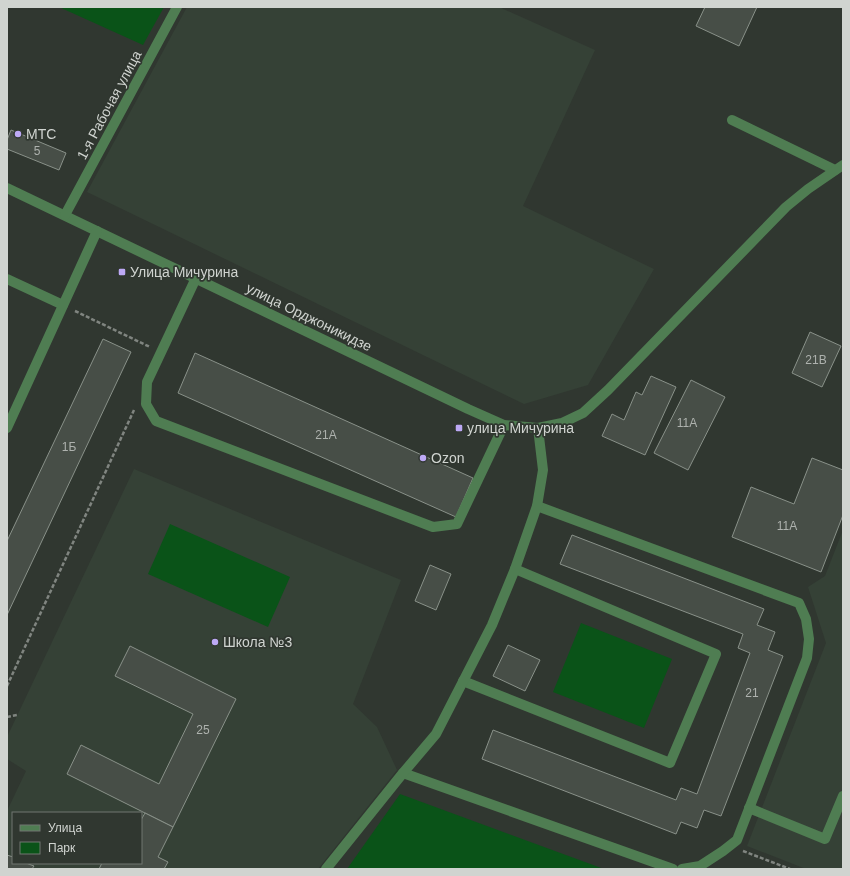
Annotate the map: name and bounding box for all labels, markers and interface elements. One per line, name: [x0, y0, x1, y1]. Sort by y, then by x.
street label: 1-я Рабочая улица: [74, 48, 145, 162]
place label: МТС: [26, 126, 56, 142]
marker: МТС: [13, 129, 23, 139]
house number: 5: [34, 144, 41, 158]
place label: Улица Мичурина: [130, 264, 239, 280]
marker: Улица Мичурина: [117, 267, 127, 277]
street label: улица Орджоникидзе: [244, 280, 375, 354]
house number: 21В: [805, 353, 827, 367]
house number: 11А: [677, 416, 697, 430]
place label: улица Мичурина: [467, 420, 574, 436]
marker: улица Мичурина: [454, 423, 464, 433]
house number: 21А: [315, 428, 337, 442]
house number: 1Б: [62, 440, 76, 454]
place label: Ozon: [431, 450, 464, 466]
marker: Ozon: [418, 453, 428, 463]
house number: 11А: [777, 519, 797, 533]
place label: Школа №3: [223, 634, 292, 650]
marker: Школа №3: [210, 637, 220, 647]
house number: 21: [745, 686, 759, 700]
house number: 25: [196, 723, 210, 737]
legend: [12, 812, 142, 864]
text: Улица: [48, 821, 82, 835]
text: Парк: [48, 841, 76, 855]

